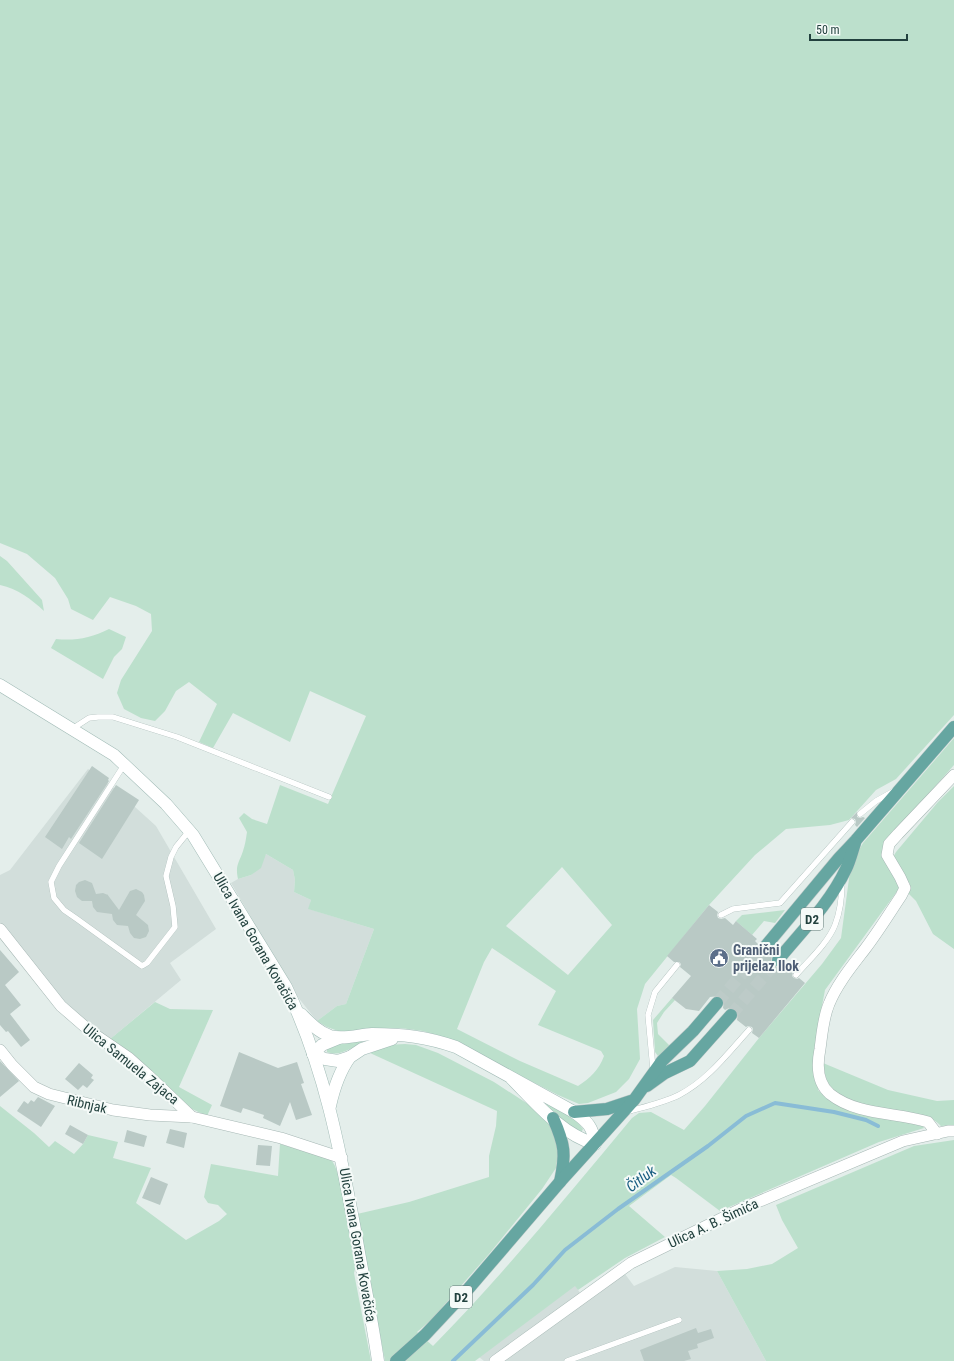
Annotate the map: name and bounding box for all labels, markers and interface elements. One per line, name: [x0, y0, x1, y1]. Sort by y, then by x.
scale bar: [810, 16, 907, 42]
text: 50 m: [816, 23, 840, 37]
street label: Ulica Ivana Gorana Kovačića: [210, 869, 302, 1013]
road number: D2: [801, 908, 823, 930]
place label: Granični prijelaz Ilok: [733, 942, 799, 974]
public building icon: Granični prijelaz Ilok: [708, 947, 730, 969]
street label: Ulica Samuela Zajaca: [80, 1020, 182, 1108]
street label: Ribnjak: [65, 1092, 109, 1117]
water label: Čitluk: [622, 1162, 660, 1196]
street label: Ulica Ivana Gorana Kovačića: [337, 1167, 379, 1323]
street label: Ulica A. B. Šimića: [665, 1194, 761, 1251]
road number: D2: [450, 1286, 472, 1308]

